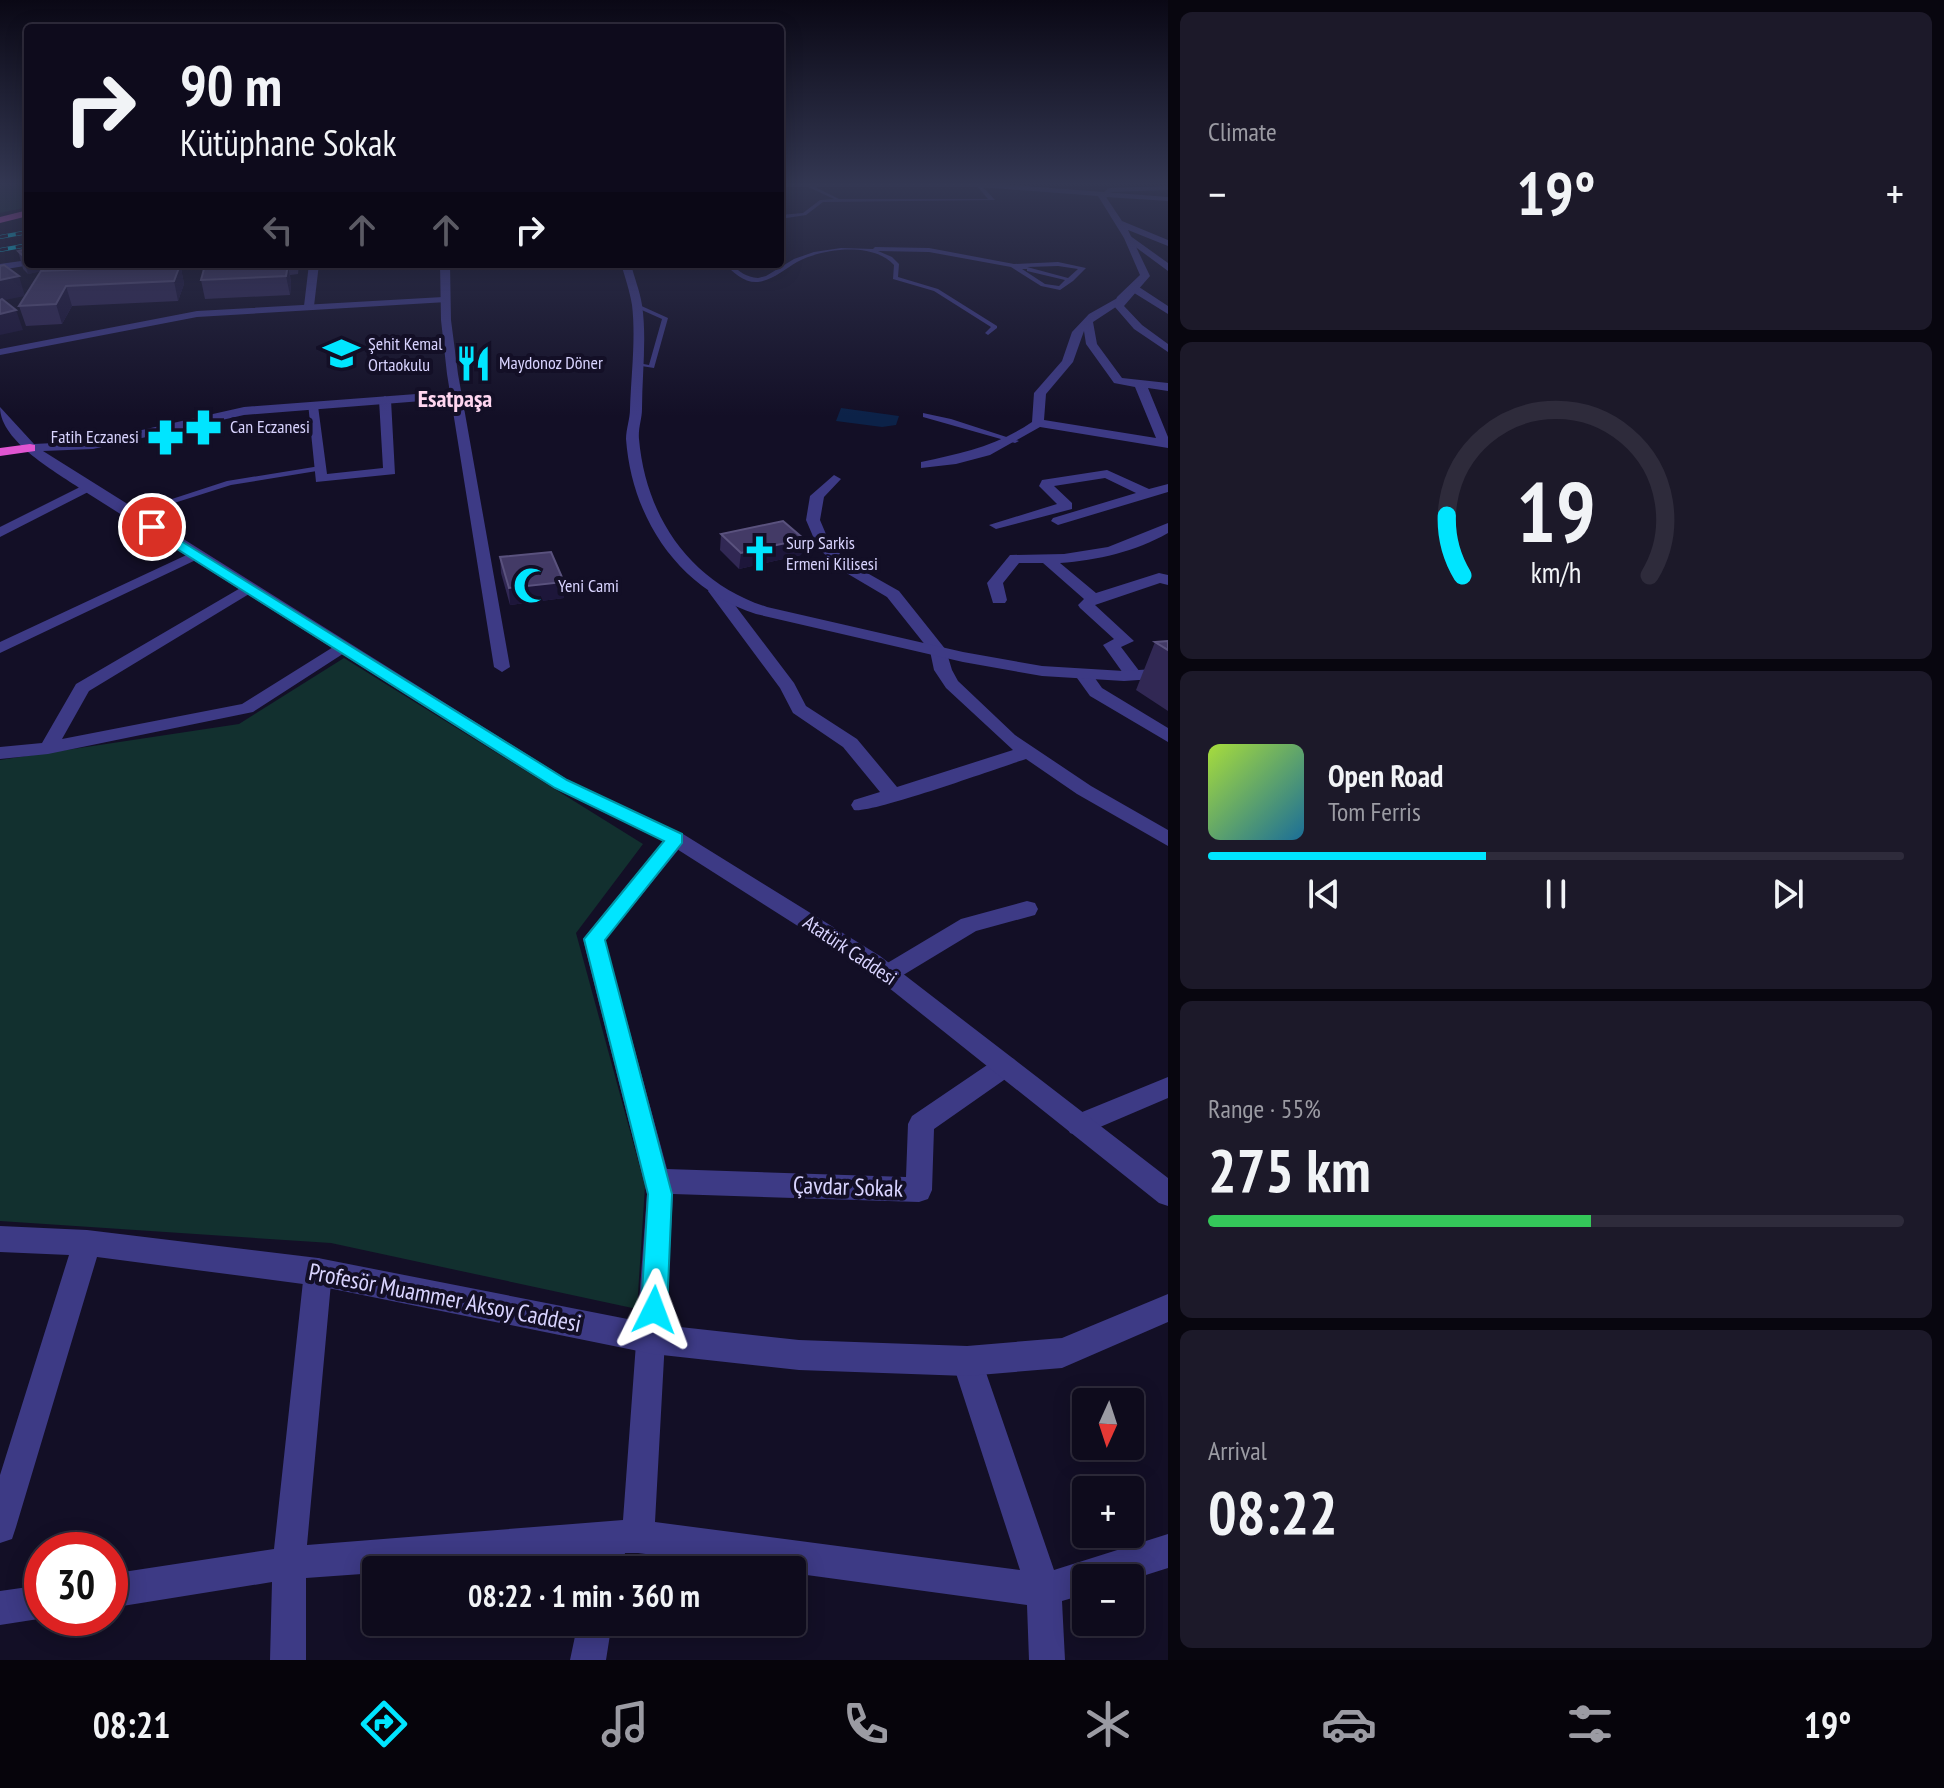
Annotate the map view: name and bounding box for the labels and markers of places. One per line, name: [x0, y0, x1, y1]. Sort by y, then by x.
place label: Şehit Kemal Ortaokulu: [368, 332, 443, 376]
school or university icon: Şehit Kemal Ortaokulu: [323, 335, 361, 373]
restaurant icon: Maydonoz Döner: [454, 344, 492, 382]
place label: Maydonoz Döner: [499, 351, 603, 374]
pharmacy icon: Can Eczanesi: [185, 408, 223, 446]
place label: Can Eczanesi: [230, 415, 310, 438]
pharmacy icon: Fatih Eczanesi: [146, 418, 184, 456]
place label: Fatih Eczanesi: [51, 425, 139, 448]
pin: [118, 493, 186, 561]
place label: Surp Sarkis Ermeni Kilisesi: [786, 531, 878, 575]
church icon: Surp Sarkis Ermeni Kilisesi: [741, 534, 779, 572]
mosque icon: Yeni Cami: [513, 567, 551, 605]
place label: Yeni Cami: [558, 574, 619, 597]

